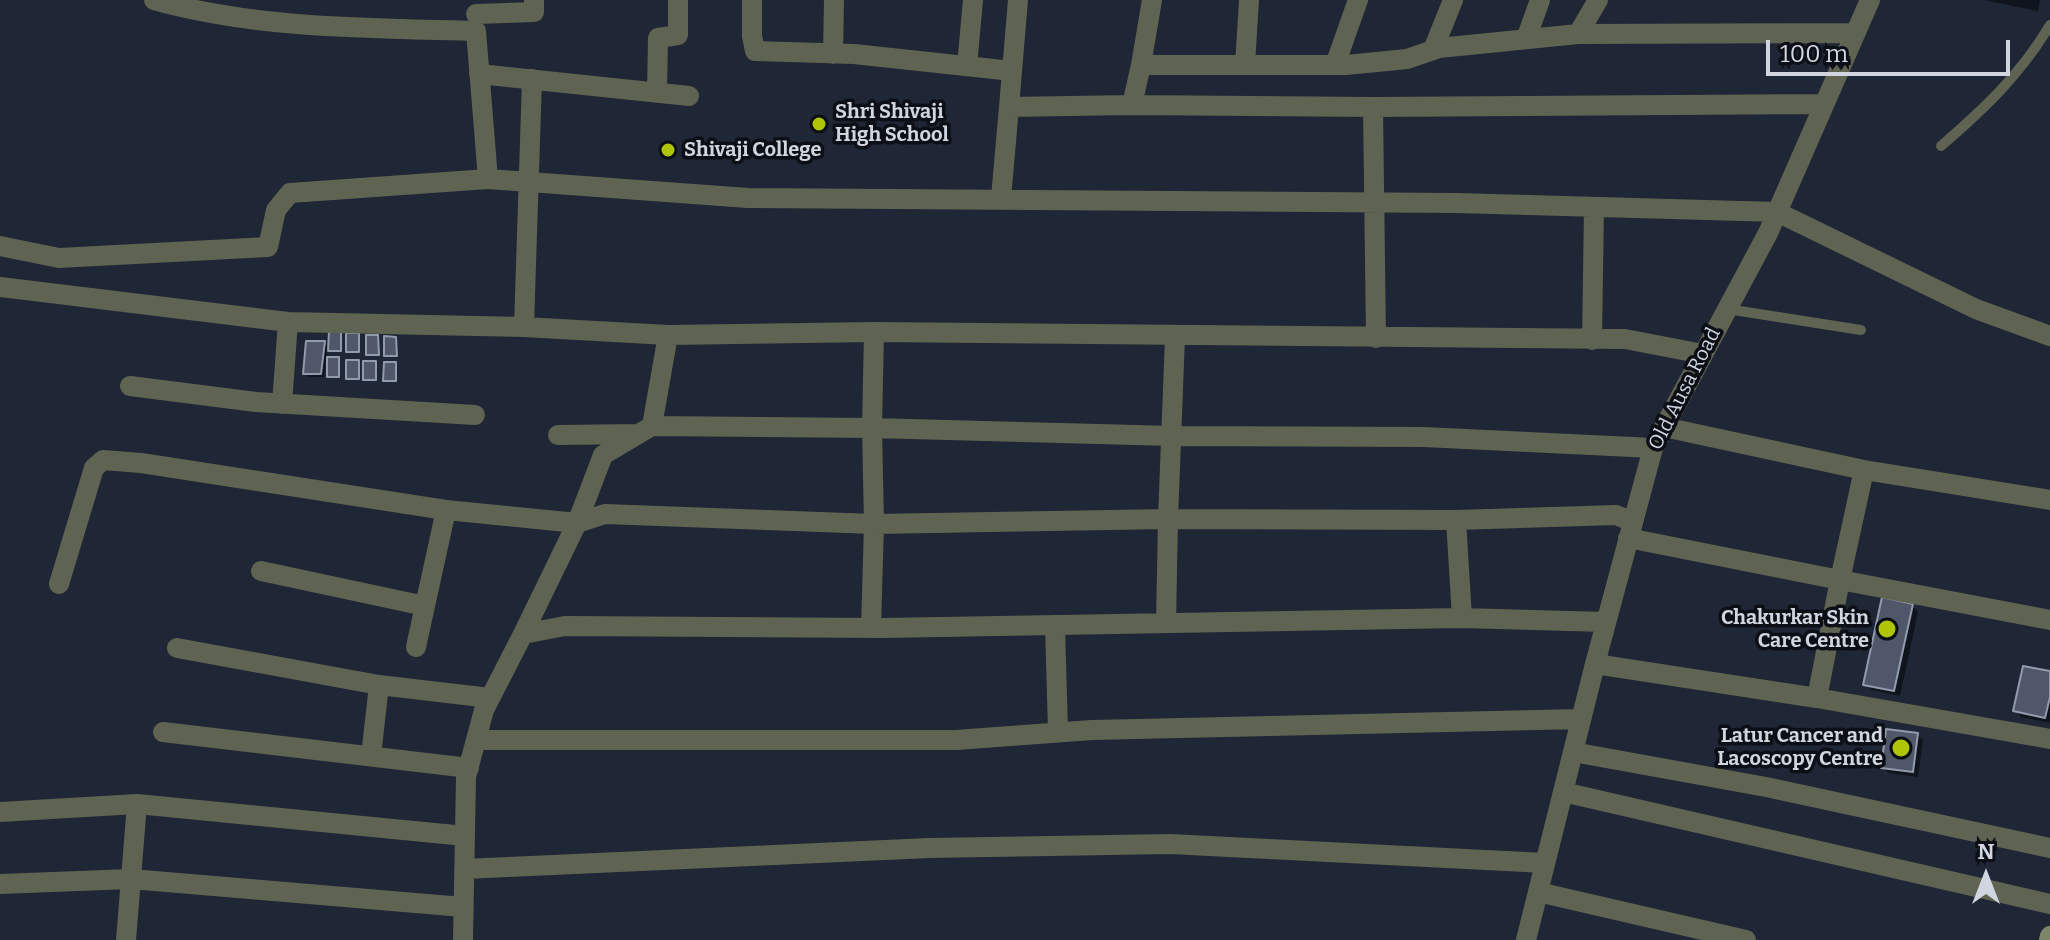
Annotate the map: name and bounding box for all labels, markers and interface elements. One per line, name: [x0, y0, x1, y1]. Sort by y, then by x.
scale bar: [1770, 24, 2014, 74]
text: 100 m: [1780, 40, 1848, 68]
place label: Shri Shivaji High School: [835, 100, 949, 147]
marker: Shri Shivaji High School: [810, 115, 828, 133]
place label: Shivaji College: [684, 138, 821, 162]
marker: Shivaji College: [659, 141, 677, 159]
street label: Old Ausa Road: [1644, 324, 1726, 454]
place label: Chakurkar Skin Care Centre: [1721, 606, 1869, 653]
marker: Chakurkar Skin Care Centre: [1876, 618, 1898, 640]
place label: Latur Cancer and Lacoscopy Centre: [1717, 724, 1883, 771]
marker: Latur Cancer and Lacoscopy Centre: [1890, 737, 1912, 759]
north arrow: [1946, 836, 2026, 916]
text: N: [1978, 838, 1994, 865]

